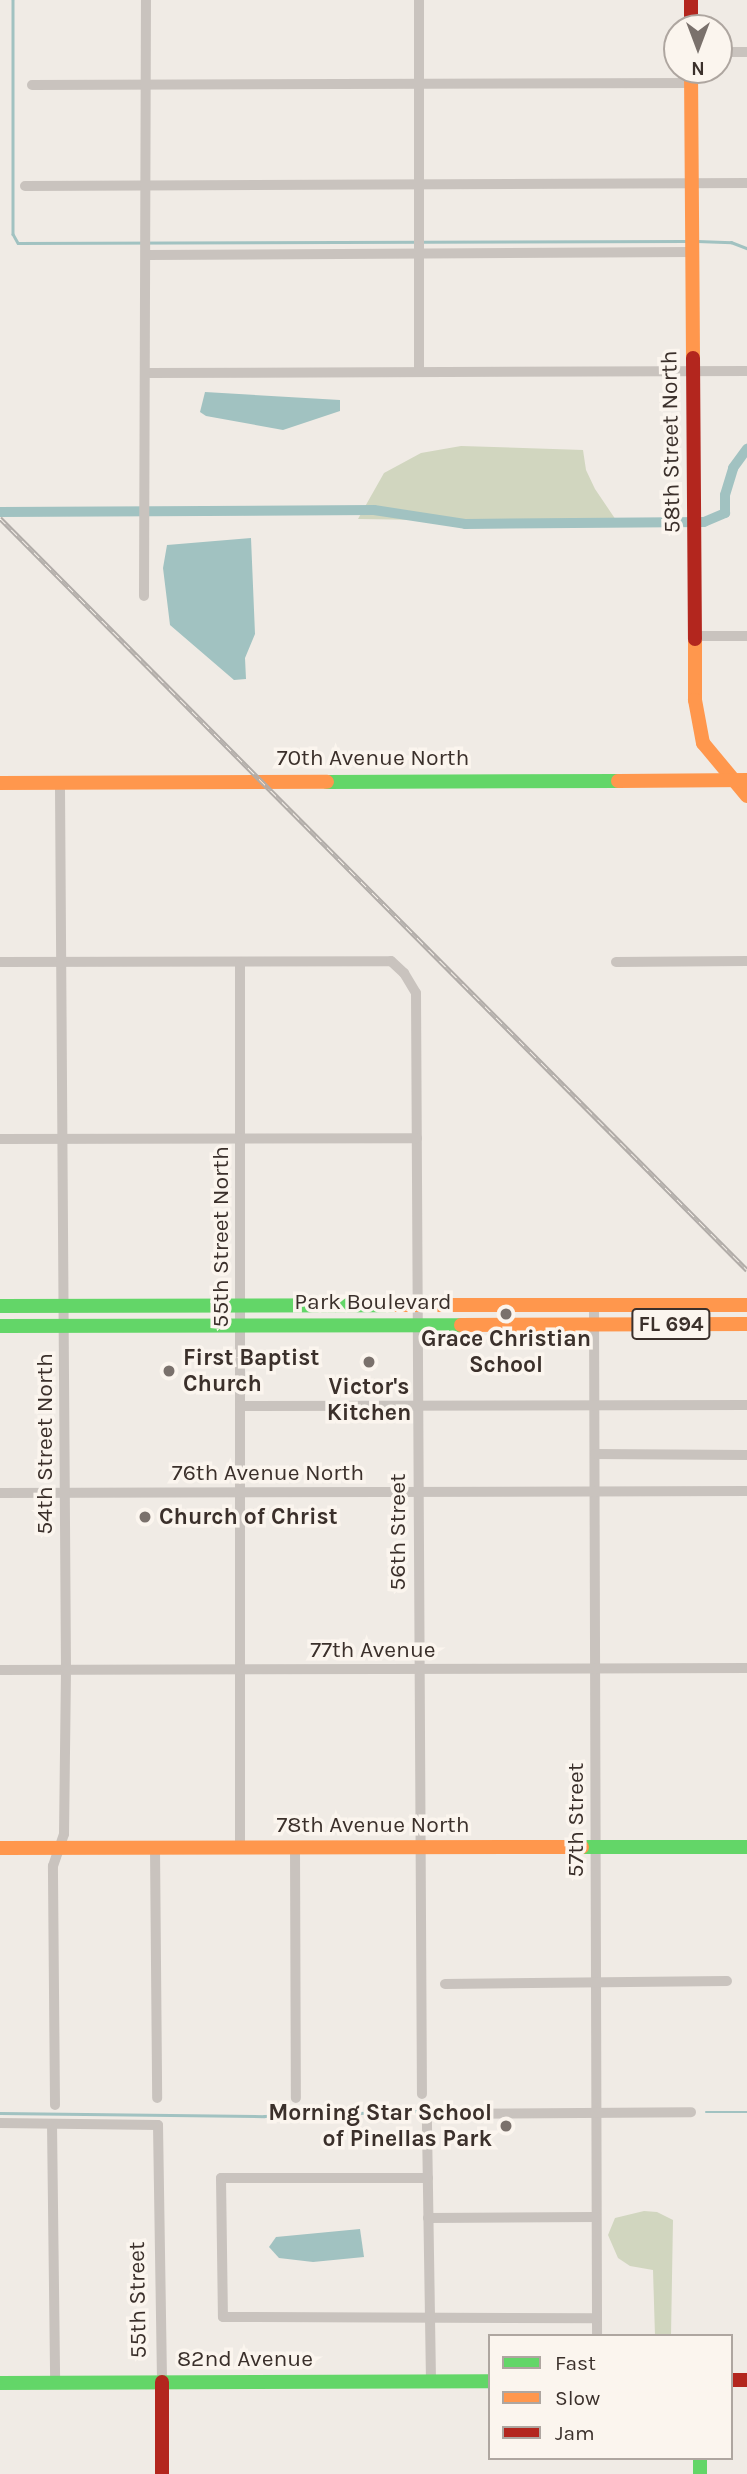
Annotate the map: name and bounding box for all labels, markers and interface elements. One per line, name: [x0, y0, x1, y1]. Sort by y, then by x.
north arrow: [663, 14, 733, 84]
text: N: [691, 57, 705, 79]
street label: 58th Street North: [656, 350, 686, 534]
street label: 70th Avenue North: [277, 744, 469, 772]
street label: 55th Street North: [207, 1146, 235, 1328]
street label: Park Boulevard: [294, 1288, 452, 1316]
marker: Grace Christian School: [498, 1306, 514, 1322]
road number: FL 694: [631, 1306, 711, 1342]
place label: Grace Christian School: [421, 1325, 591, 1379]
place label: First Baptist Church: [183, 1344, 319, 1398]
street label: 54th Street North: [31, 1353, 59, 1535]
marker: Victor's Kitchen: [361, 1354, 377, 1370]
marker: First Baptist Church: [161, 1363, 177, 1379]
place label: Victor's Kitchen: [327, 1373, 411, 1427]
street label: 76th Avenue North: [172, 1459, 364, 1487]
street label: 56th Street: [384, 1473, 412, 1591]
place label: Church of Christ: [159, 1503, 338, 1531]
marker: Church of Christ: [137, 1509, 153, 1525]
street label: 77th Avenue: [310, 1636, 436, 1664]
street label: 57th Street: [562, 1763, 590, 1877]
street label: 78th Avenue North: [276, 1811, 470, 1839]
place label: Morning Star School of Pinellas Park: [268, 2099, 492, 2153]
marker: Morning Star School of Pinellas Park: [498, 2118, 514, 2134]
street label: 55th Street: [123, 2241, 153, 2359]
legend: [488, 2334, 733, 2460]
street label: 82nd Avenue: [177, 2345, 313, 2373]
text: Fast: [555, 2351, 596, 2375]
text: Slow: [555, 2386, 600, 2410]
text: Jam: [555, 2421, 595, 2445]

